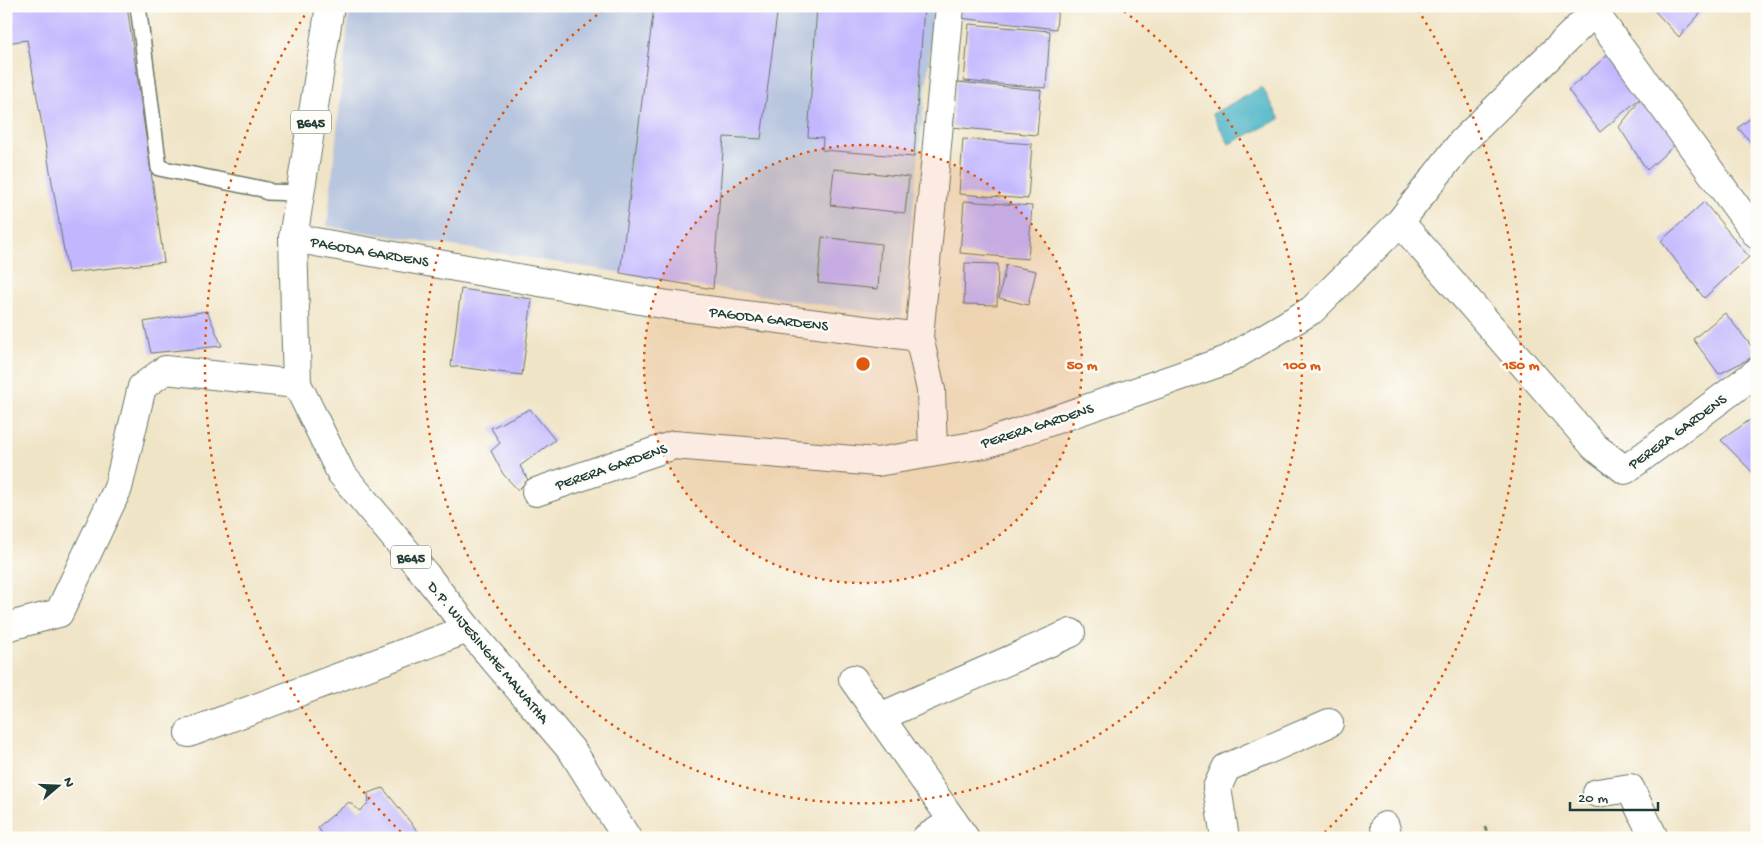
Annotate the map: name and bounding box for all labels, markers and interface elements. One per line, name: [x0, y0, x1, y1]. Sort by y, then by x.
road number: B645: [291, 110, 331, 134]
street label: PAGODA GARDENS: [308, 234, 430, 272]
street label: PAGODA GARDENS: [707, 304, 829, 336]
centre of rings: [854, 355, 872, 373]
text: 50 m: [1067, 357, 1098, 375]
text: 100 m: [1282, 357, 1321, 375]
text: 150 m: [1502, 357, 1540, 375]
street label: PERERA GARDENS: [1625, 391, 1731, 475]
street label: PERERA GARDENS: [978, 400, 1096, 454]
street label: PERERA GARDENS: [552, 440, 670, 496]
road number: B645: [391, 546, 431, 568]
street label: D.P. WIJESINGHE MAWATHA: [422, 578, 553, 729]
north arrow: [32, 762, 82, 812]
text: N: [58, 775, 77, 790]
scale bar: [1570, 779, 1658, 811]
text: 20 m: [1578, 790, 1608, 808]

